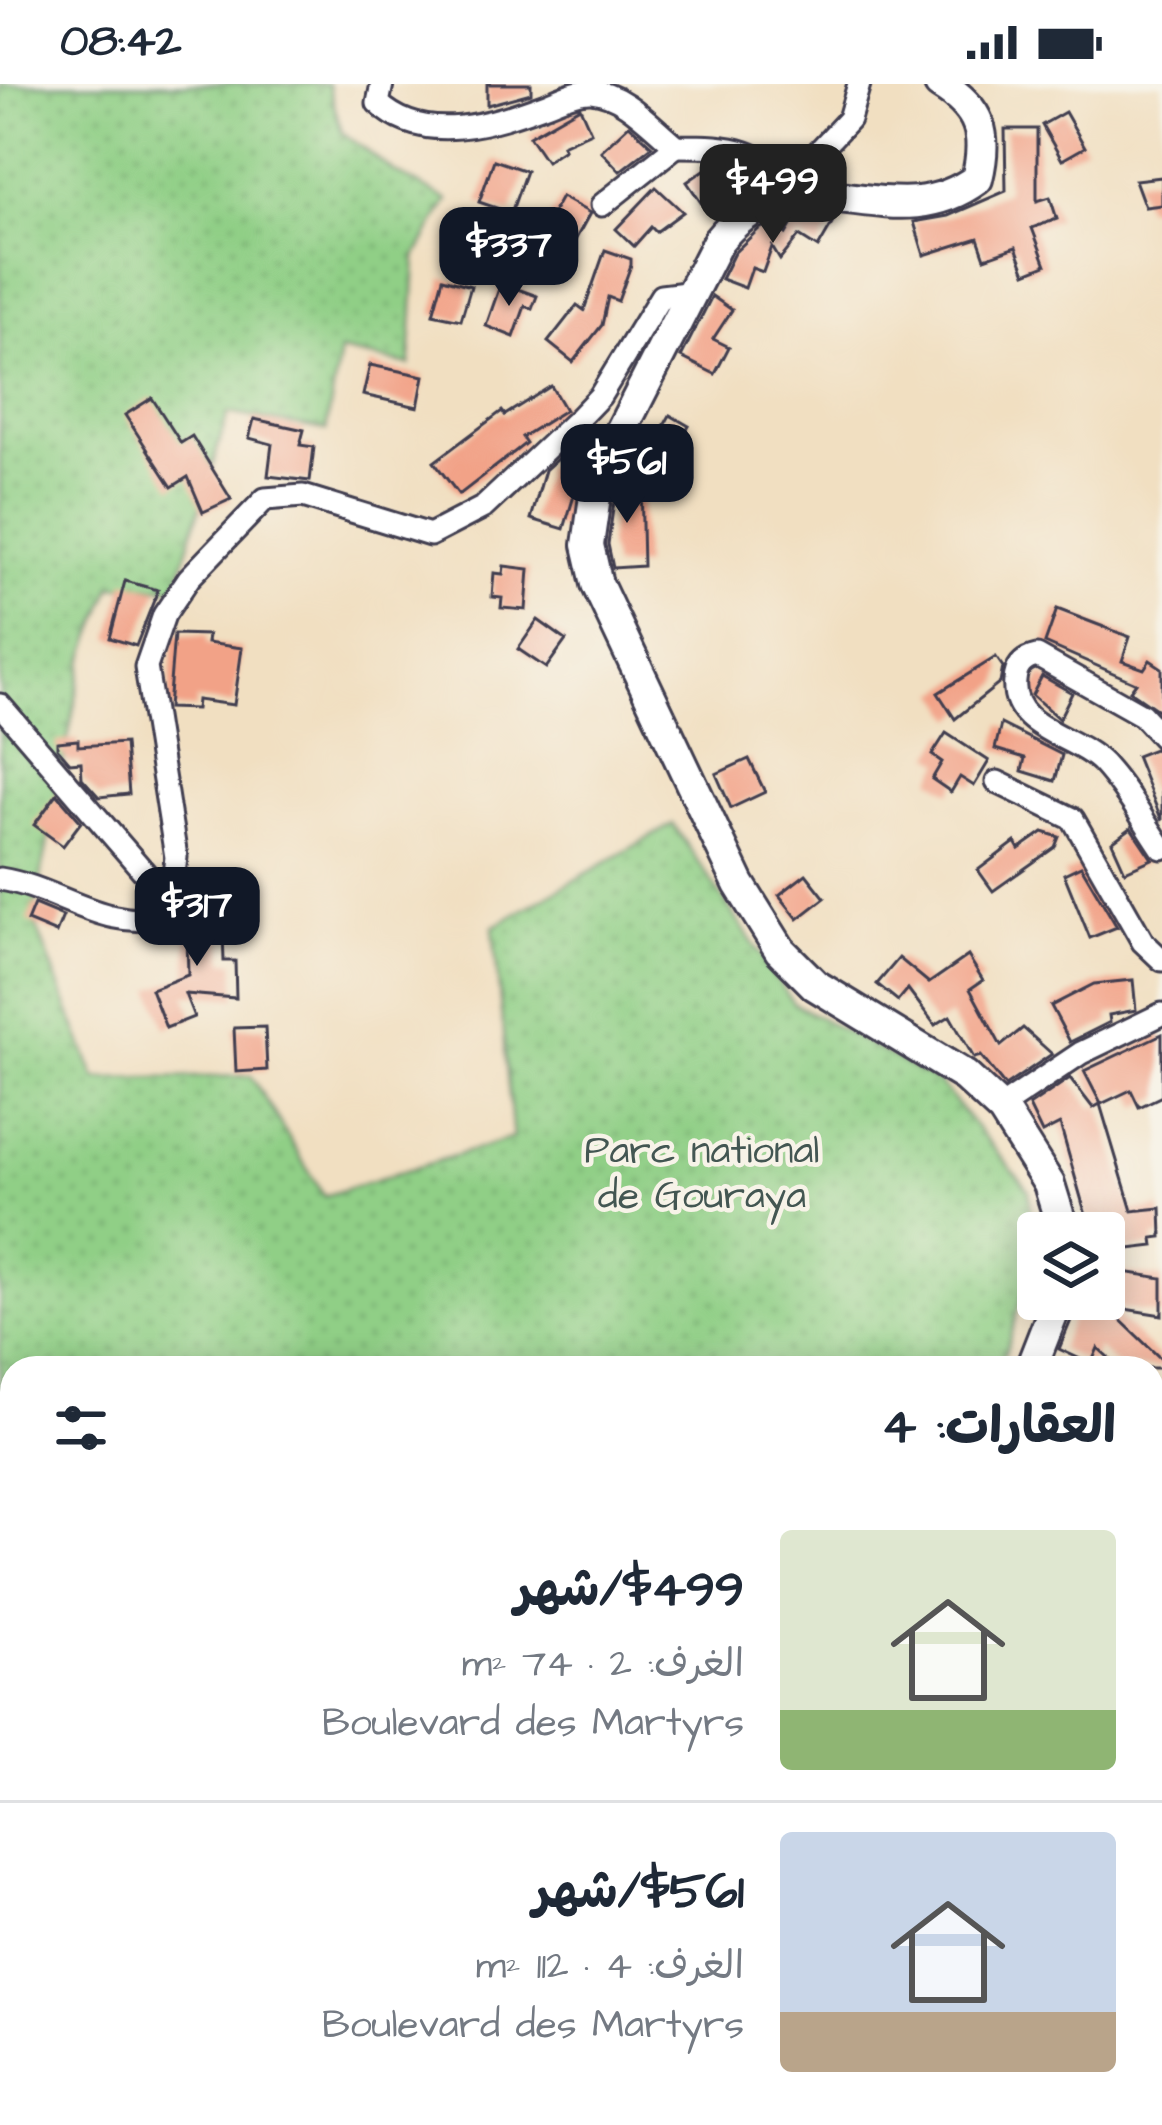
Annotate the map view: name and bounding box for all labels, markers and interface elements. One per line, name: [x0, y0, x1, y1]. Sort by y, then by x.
text: 08:42: [60, 11, 181, 73]
pin: $499: [702, 144, 844, 246]
text: $499: [727, 156, 819, 210]
pin: $337: [438, 207, 580, 309]
text: $337: [466, 219, 552, 273]
pin: $561: [556, 424, 698, 526]
text: $561: [588, 436, 666, 490]
pin: $317: [126, 867, 268, 969]
text: $317: [162, 879, 232, 933]
park label: Parc national de Gouraya: [585, 1125, 819, 1225]
map controls: [1017, 1212, 1125, 1320]
button: layers: [1017, 1212, 1125, 1320]
text: العقارات: 4: [881, 1392, 1116, 1463]
icon: filters: [48, 1395, 114, 1461]
text: $499/شهر: [515, 1555, 744, 1626]
icon: home: [876, 1578, 1020, 1722]
text: الغرف: 2 · 74 m²: [462, 1638, 744, 1692]
text: Boulevard des Martyrs: [322, 1697, 744, 1751]
text: $561/شهر: [533, 1857, 744, 1928]
icon: home: [876, 1880, 1020, 2024]
text: الغرف: 4 · 112 m²: [476, 1940, 744, 1994]
text: Boulevard des Martyrs: [322, 1999, 744, 2053]

